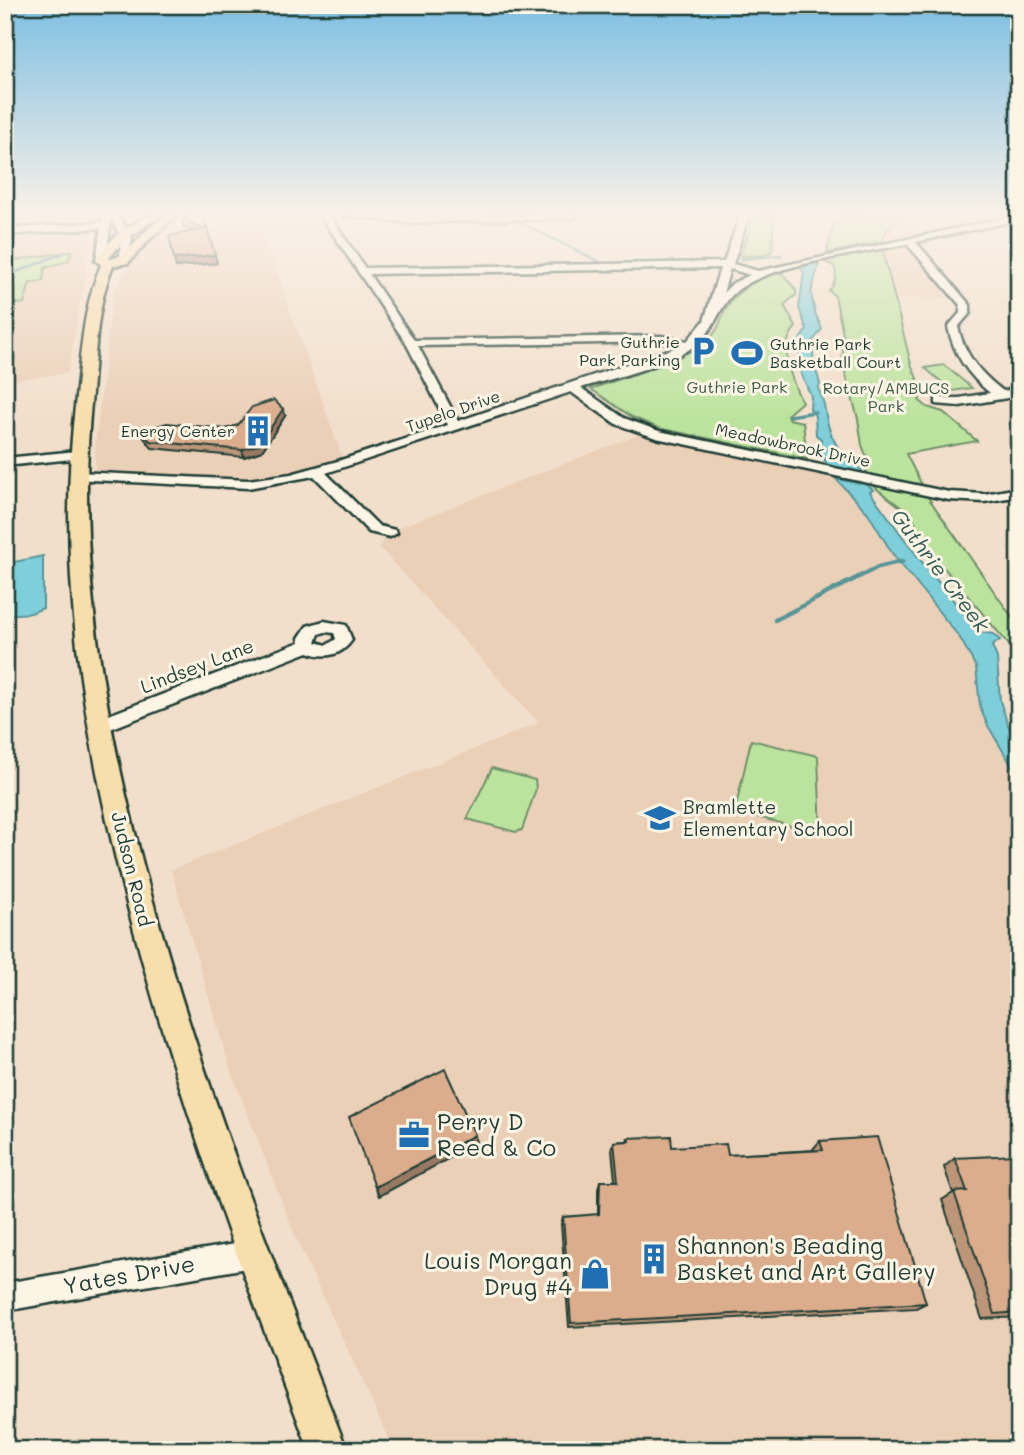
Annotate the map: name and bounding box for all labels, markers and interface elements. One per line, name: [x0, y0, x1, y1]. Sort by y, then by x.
place label: Guthrie Park Parking: [579, 331, 680, 370]
place label: Guthrie Park Basketball Court: [770, 333, 901, 372]
parking icon: Guthrie Park Parking: [686, 334, 720, 368]
sports icon: Guthrie Park Basketball Court: [730, 336, 764, 370]
park label: Guthrie Park: [687, 376, 787, 397]
park label: Rotary/AMBUCS Park: [823, 377, 949, 416]
street label: Tupelo Drive: [403, 385, 503, 436]
building icon: Energy Center: [241, 414, 275, 448]
street label: Meadowbrook Drive: [714, 418, 872, 471]
place label: Energy Center: [121, 420, 235, 441]
water label: Guthrie Creek: [886, 503, 997, 638]
street label: Lindsey Lane: [137, 632, 257, 699]
place label: Bramlette Elementary School: [683, 794, 853, 841]
school or university icon: Bramlette Elementary School: [643, 801, 677, 835]
street label: Judson Road: [106, 809, 159, 929]
place label: Perry D Reed & Co: [437, 1106, 556, 1162]
office icon: Perry D Reed & Co: [397, 1118, 431, 1152]
place label: Shannon's Beading Basket and Art Gallery: [677, 1230, 935, 1286]
building icon: Shannon's Beading Basket and Art Gallery: [637, 1242, 671, 1276]
place label: Louis Morgan Drug #4: [424, 1245, 572, 1301]
street label: Yates Drive: [61, 1248, 197, 1300]
shop icon: Louis Morgan Drug #4: [578, 1257, 612, 1291]

